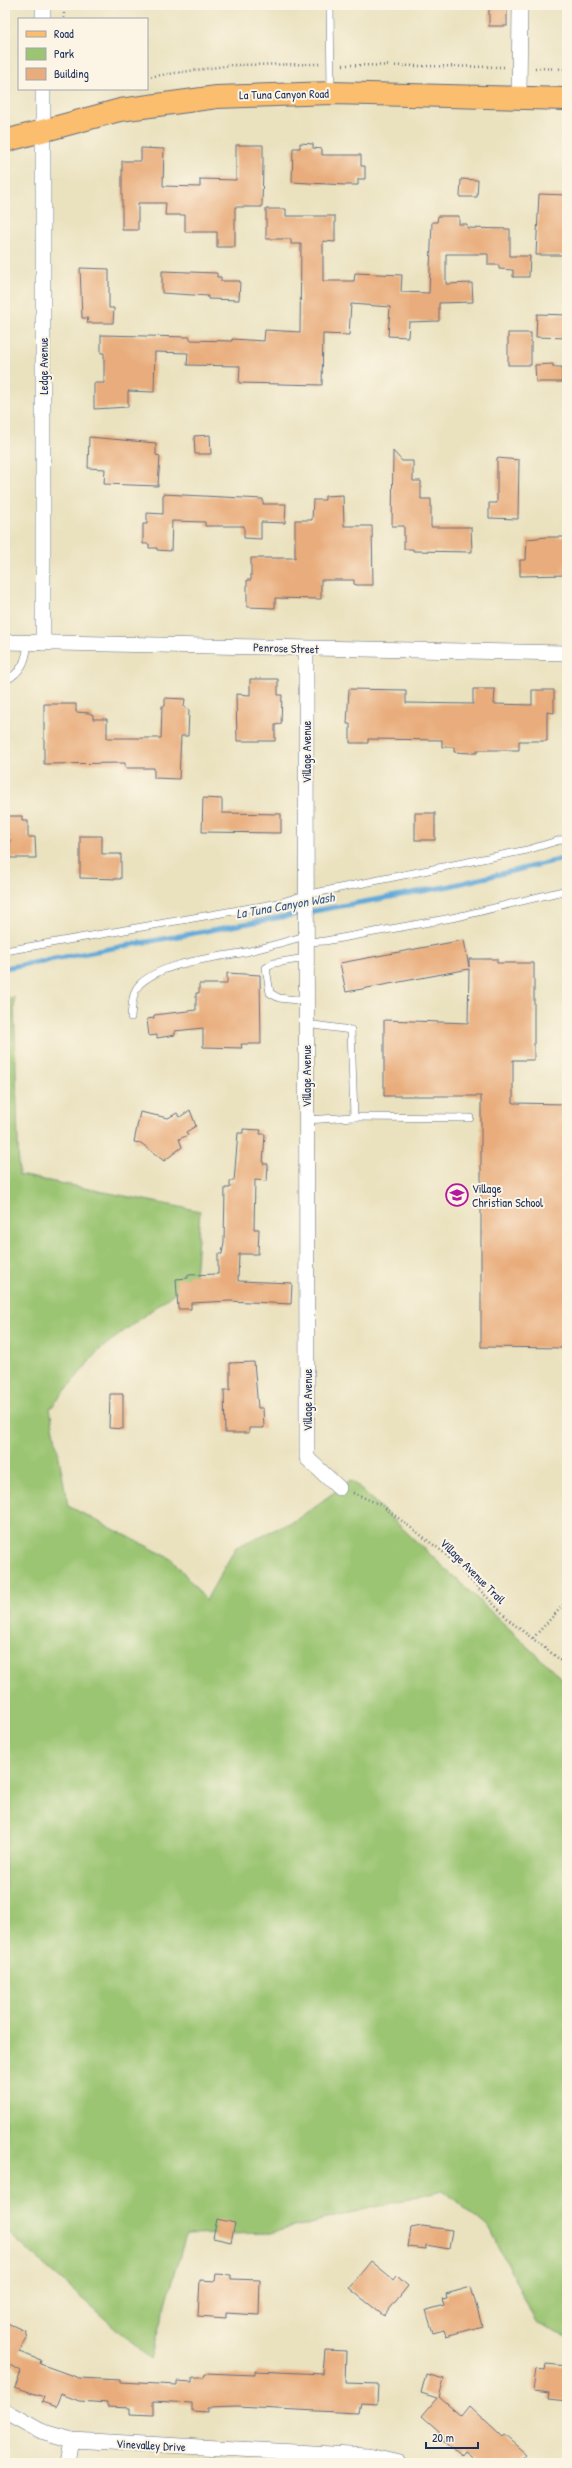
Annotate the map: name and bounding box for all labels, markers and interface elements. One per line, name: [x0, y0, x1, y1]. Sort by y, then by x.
legend: [18, 18, 148, 90]
text: Road: [54, 25, 74, 42]
text: Park: [54, 45, 74, 62]
text: Building: [54, 65, 89, 82]
street label: La Tuna Canyon Road: [239, 85, 329, 103]
street label: Ledge Avenue: [35, 337, 52, 395]
street label: Penrose Street: [253, 638, 320, 658]
street label: Village Avenue: [298, 720, 315, 783]
water label: La Tuna Canyon Wash: [234, 887, 337, 922]
street label: Village Avenue: [298, 1044, 315, 1107]
place label: Village Christian School: [472, 1180, 544, 1211]
school or university icon: Village Christian School: [444, 1182, 470, 1208]
street label: Village Avenue: [299, 1368, 316, 1431]
street label: Village Avenue Trail: [437, 1535, 510, 1608]
scale bar: [426, 2424, 478, 2450]
text: 20 m: [432, 2429, 454, 2446]
street label: Vinevalley Drive: [116, 2435, 186, 2455]

